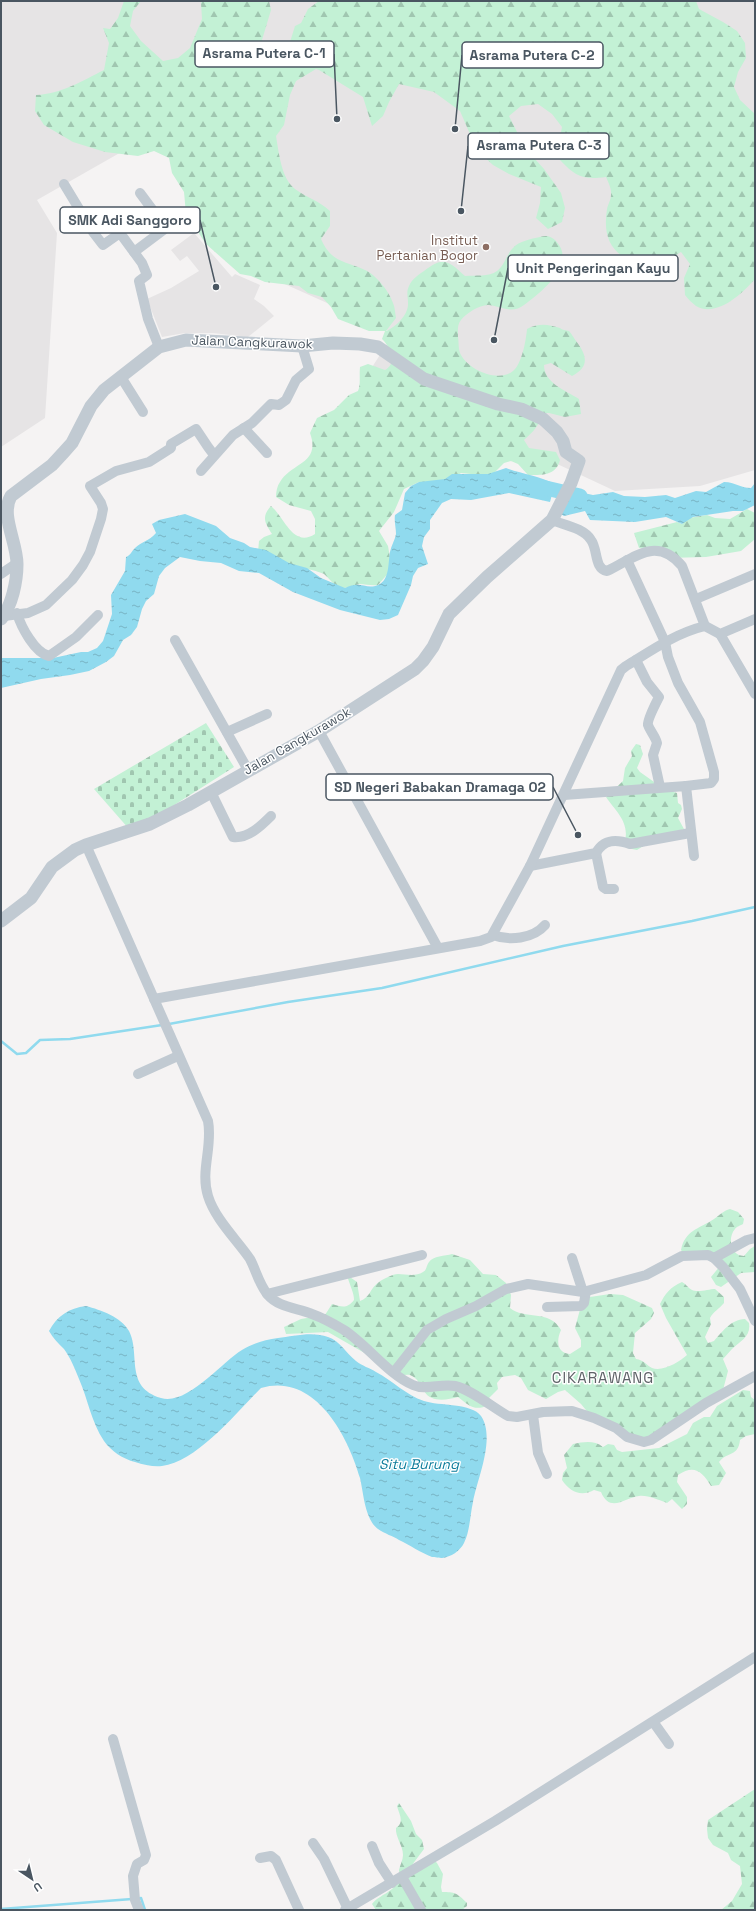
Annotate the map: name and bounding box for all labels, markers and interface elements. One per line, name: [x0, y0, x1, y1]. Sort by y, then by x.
callout: Asrama Putera C-1: [195, 41, 334, 67]
callout: Asrama Putera C-2: [462, 42, 603, 68]
text: Asrama Putera C-1: [203, 44, 326, 62]
text: Asrama Putera C-2: [470, 46, 594, 64]
callout: Asrama Putera C-3: [468, 133, 609, 159]
text: Asrama Putera C-3: [476, 136, 602, 154]
callout: SMK Adi Sanggoro: [60, 207, 200, 233]
text: SMK Adi Sanggoro: [68, 211, 192, 229]
place label: Institut Pertanian Bogor: [377, 232, 478, 264]
marker: Institut Pertanian Bogor: [481, 242, 491, 252]
callout: Unit Pengeringan Kayu: [508, 255, 678, 281]
text: Unit Pengeringan Kayu: [516, 259, 670, 277]
street label: Jalan Cangkurawok: [191, 331, 313, 353]
street label: Jalan Cangkurawok: [240, 703, 354, 779]
callout: SD Negeri Babakan Dramaga 02: [326, 774, 553, 800]
text: SD Negeri Babakan Dramaga 02: [334, 778, 546, 796]
district label: CIKARAWANG: [552, 1368, 654, 1387]
water label: Situ Burung: [379, 1455, 460, 1473]
north arrow: [12, 1859, 52, 1899]
text: U: [31, 1879, 45, 1895]

